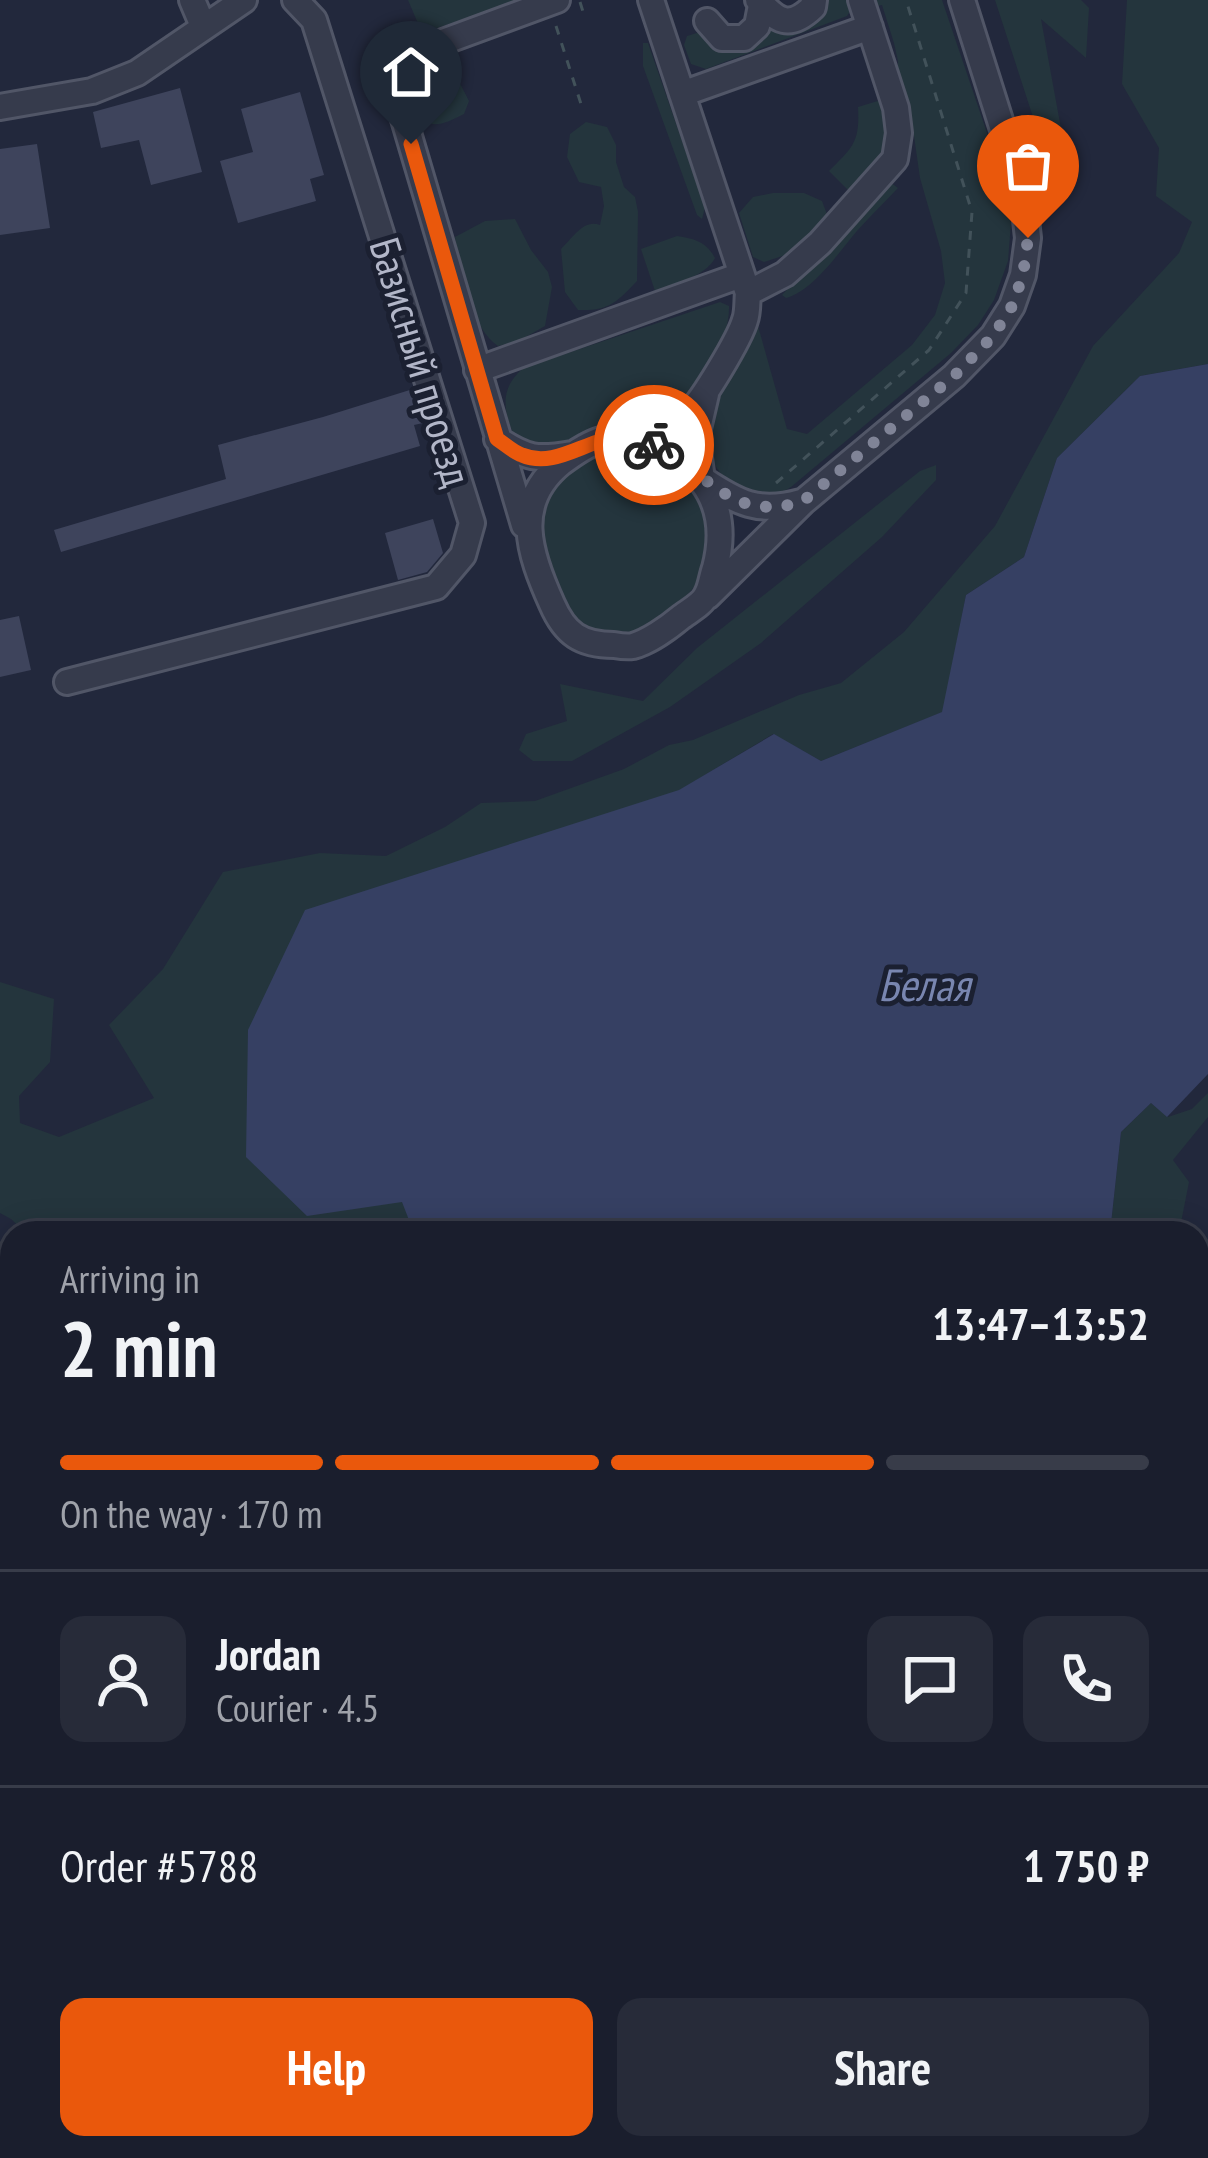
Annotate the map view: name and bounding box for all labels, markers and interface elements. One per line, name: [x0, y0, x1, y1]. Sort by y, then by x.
pin: [360, 21.0, 462, 144]
icon: home: [378, 39, 444, 105]
pin: [977, 115, 1079, 238]
icon: bag: [995, 133, 1061, 199]
street label: Базисный проезд: [358, 231, 485, 493]
courier: [594, 385, 714, 505]
icon: bike: [621, 412, 687, 478]
water label: Белая: [878, 955, 973, 1013]
text: Arriving in: [60, 1253, 200, 1304]
text: 13:47–13:52: [932, 1294, 1149, 1352]
text: 2 min: [60, 1298, 218, 1399]
text: On the way · 170 m: [60, 1488, 322, 1539]
button: person: [60, 1616, 186, 1742]
button: chat: [867, 1616, 993, 1742]
button: phone: [1023, 1616, 1149, 1742]
text: Jordan: [216, 1624, 321, 1682]
text: Courier · 4.5: [216, 1682, 379, 1733]
text: Order #5788: [60, 1836, 258, 1894]
text: 1 750 ₽: [1023, 1836, 1149, 1894]
button: Help: [60, 1998, 593, 2136]
button: Share: [617, 1998, 1149, 2136]

